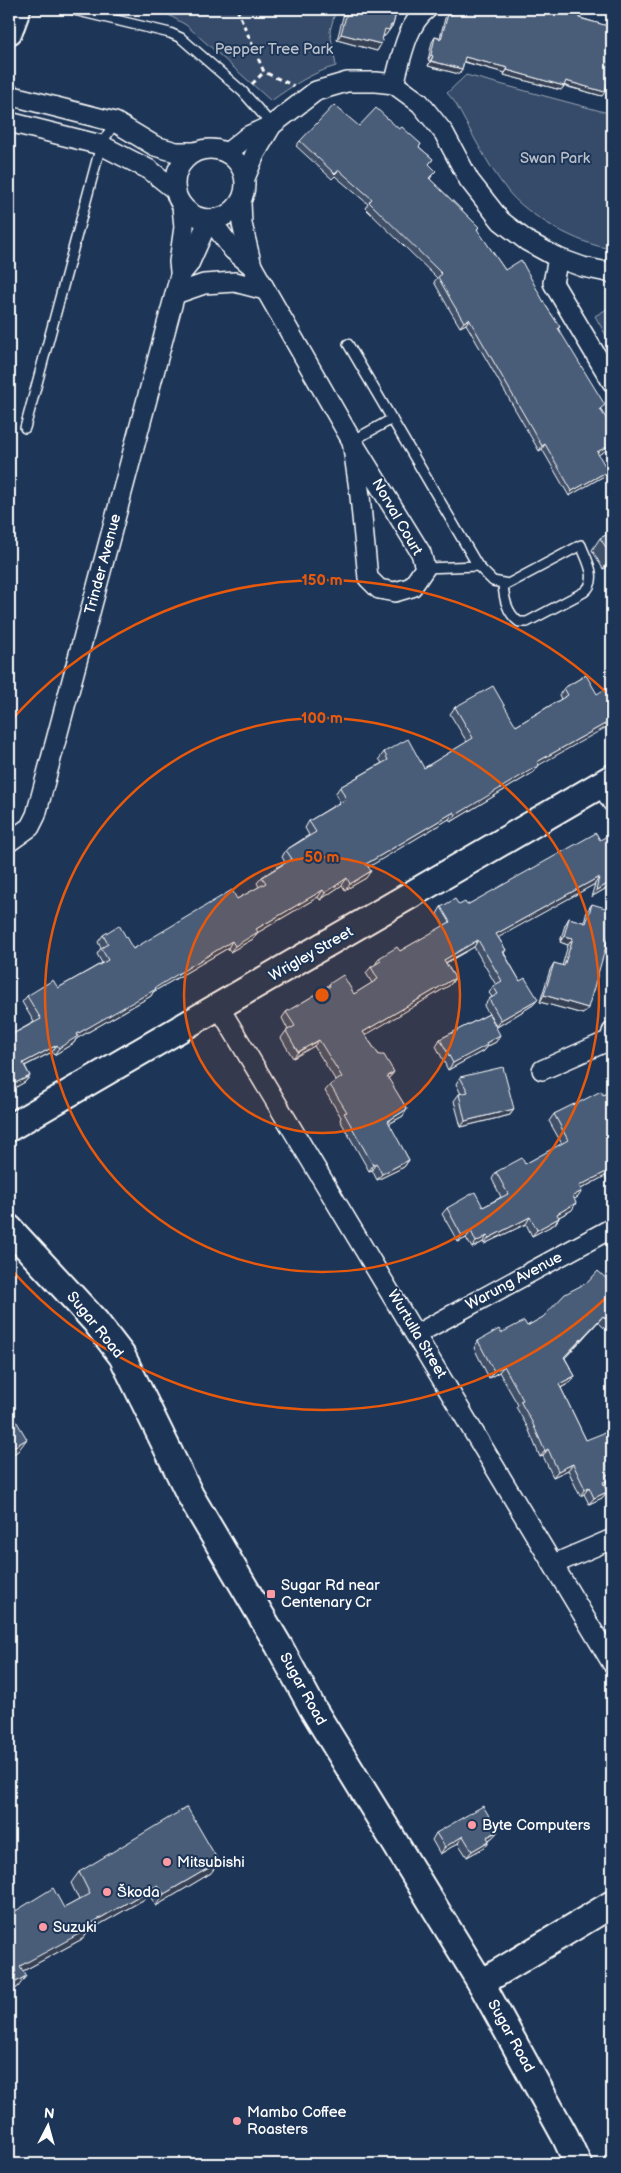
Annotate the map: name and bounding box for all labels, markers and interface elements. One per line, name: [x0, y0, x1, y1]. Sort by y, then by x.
park label: Pepper Tree Park: [215, 40, 334, 59]
park label: Swan Park: [520, 149, 591, 168]
street label: Norval Court: [367, 475, 427, 559]
street label: Trinder Avenue: [81, 512, 126, 616]
text: 150 m: [301, 571, 343, 590]
text: 100 m: [301, 709, 343, 728]
text: 50 m: [305, 848, 340, 867]
street label: Wrigley Street: [266, 922, 357, 986]
centre of rings: [313, 986, 331, 1004]
street label: Warung Avenue: [462, 1248, 566, 1314]
street label: Wurtulla Street: [383, 1286, 451, 1382]
street label: Sugar Road: [62, 1288, 128, 1362]
place label: Sugar Rd near Centenary Cr: [281, 1576, 380, 1612]
marker: Sugar Rd near Centenary Cr: [265, 1588, 277, 1600]
street label: Sugar Road: [275, 1649, 331, 1729]
place label: Byte Computers: [482, 1816, 591, 1835]
marker: Byte Computers: [466, 1819, 478, 1831]
place label: Mitsubishi: [177, 1853, 245, 1872]
marker: Mitsubishi: [161, 1856, 173, 1868]
place label: Škoda: [117, 1883, 160, 1902]
marker: Škoda: [101, 1886, 113, 1898]
place label: Suzuki: [53, 1918, 97, 1937]
marker: Suzuki: [37, 1921, 49, 1933]
street label: Sugar Road: [483, 1996, 539, 2076]
north arrow: [22, 2100, 72, 2150]
place label: Mambo Coffee Roasters: [247, 2103, 347, 2139]
text: N: [43, 2105, 55, 2123]
marker: Mambo Coffee Roasters: [231, 2115, 243, 2127]

